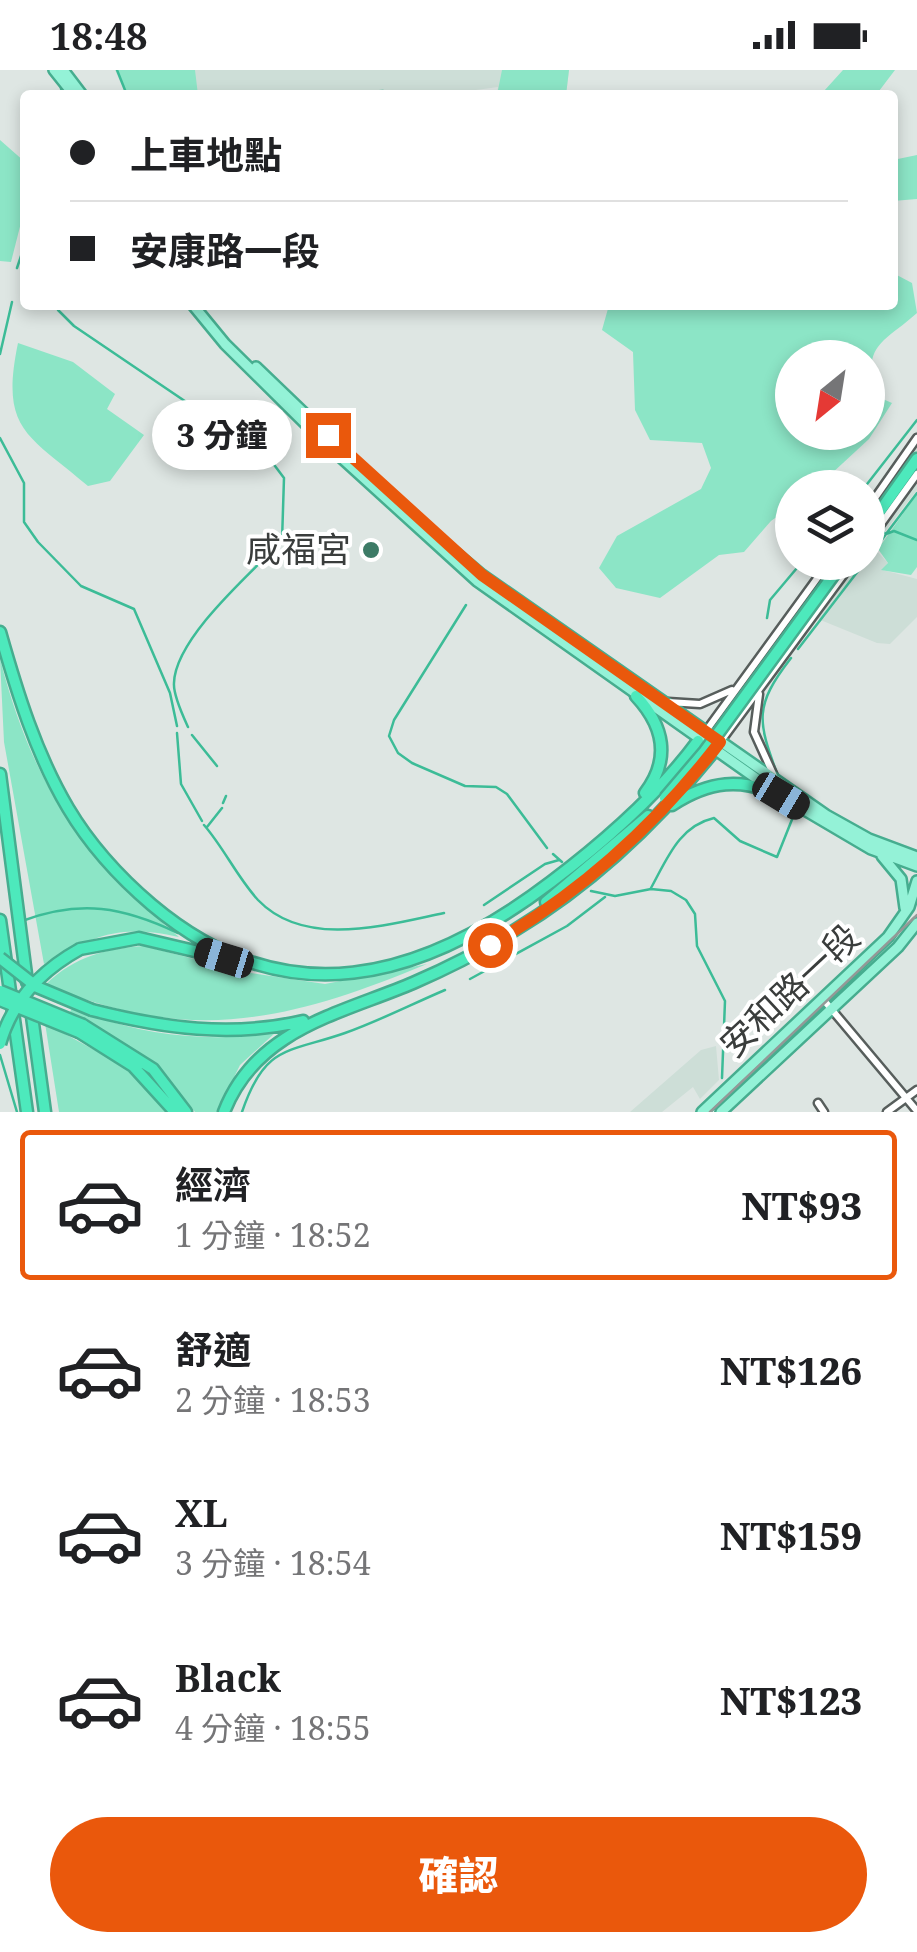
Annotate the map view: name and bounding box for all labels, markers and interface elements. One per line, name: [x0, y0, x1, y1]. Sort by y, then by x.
text: 18:48: [50, 9, 147, 61]
text: 上車地點: [130, 128, 282, 180]
text: 安康路一段: [130, 224, 320, 276]
north arrow: [775, 340, 885, 450]
map controls: [775, 340, 885, 580]
callout: 3 分鐘: [153, 400, 293, 470]
text: 3 分鐘: [177, 413, 267, 456]
route end: [306, 413, 351, 458]
button: layers: [775, 470, 885, 580]
place label: 咸福宮: [246, 525, 351, 572]
marker: 咸福宮: [360, 539, 382, 561]
car: [748, 768, 814, 824]
street label: 安和路一段: [709, 913, 869, 1067]
route start: [468, 923, 513, 968]
car: [191, 935, 257, 981]
text: 經濟: [175, 1158, 251, 1210]
icon: car: [55, 1160, 145, 1250]
text: NT$93: [742, 1179, 862, 1231]
text: 1 分鐘 · 18:52: [175, 1213, 371, 1256]
text: 舒適: [175, 1323, 251, 1375]
icon: car: [55, 1325, 145, 1415]
text: NT$126: [720, 1344, 862, 1396]
text: 2 分鐘 · 18:53: [175, 1378, 371, 1421]
text: XL: [175, 1486, 228, 1538]
icon: car: [55, 1490, 145, 1580]
text: NT$159: [720, 1509, 862, 1561]
text: 3 分鐘 · 18:54: [175, 1541, 371, 1584]
text: Black: [175, 1651, 281, 1703]
icon: car: [55, 1655, 145, 1745]
text: NT$123: [720, 1674, 862, 1726]
text: 4 分鐘 · 18:55: [175, 1706, 371, 1749]
button: 確認: [50, 1817, 867, 1932]

